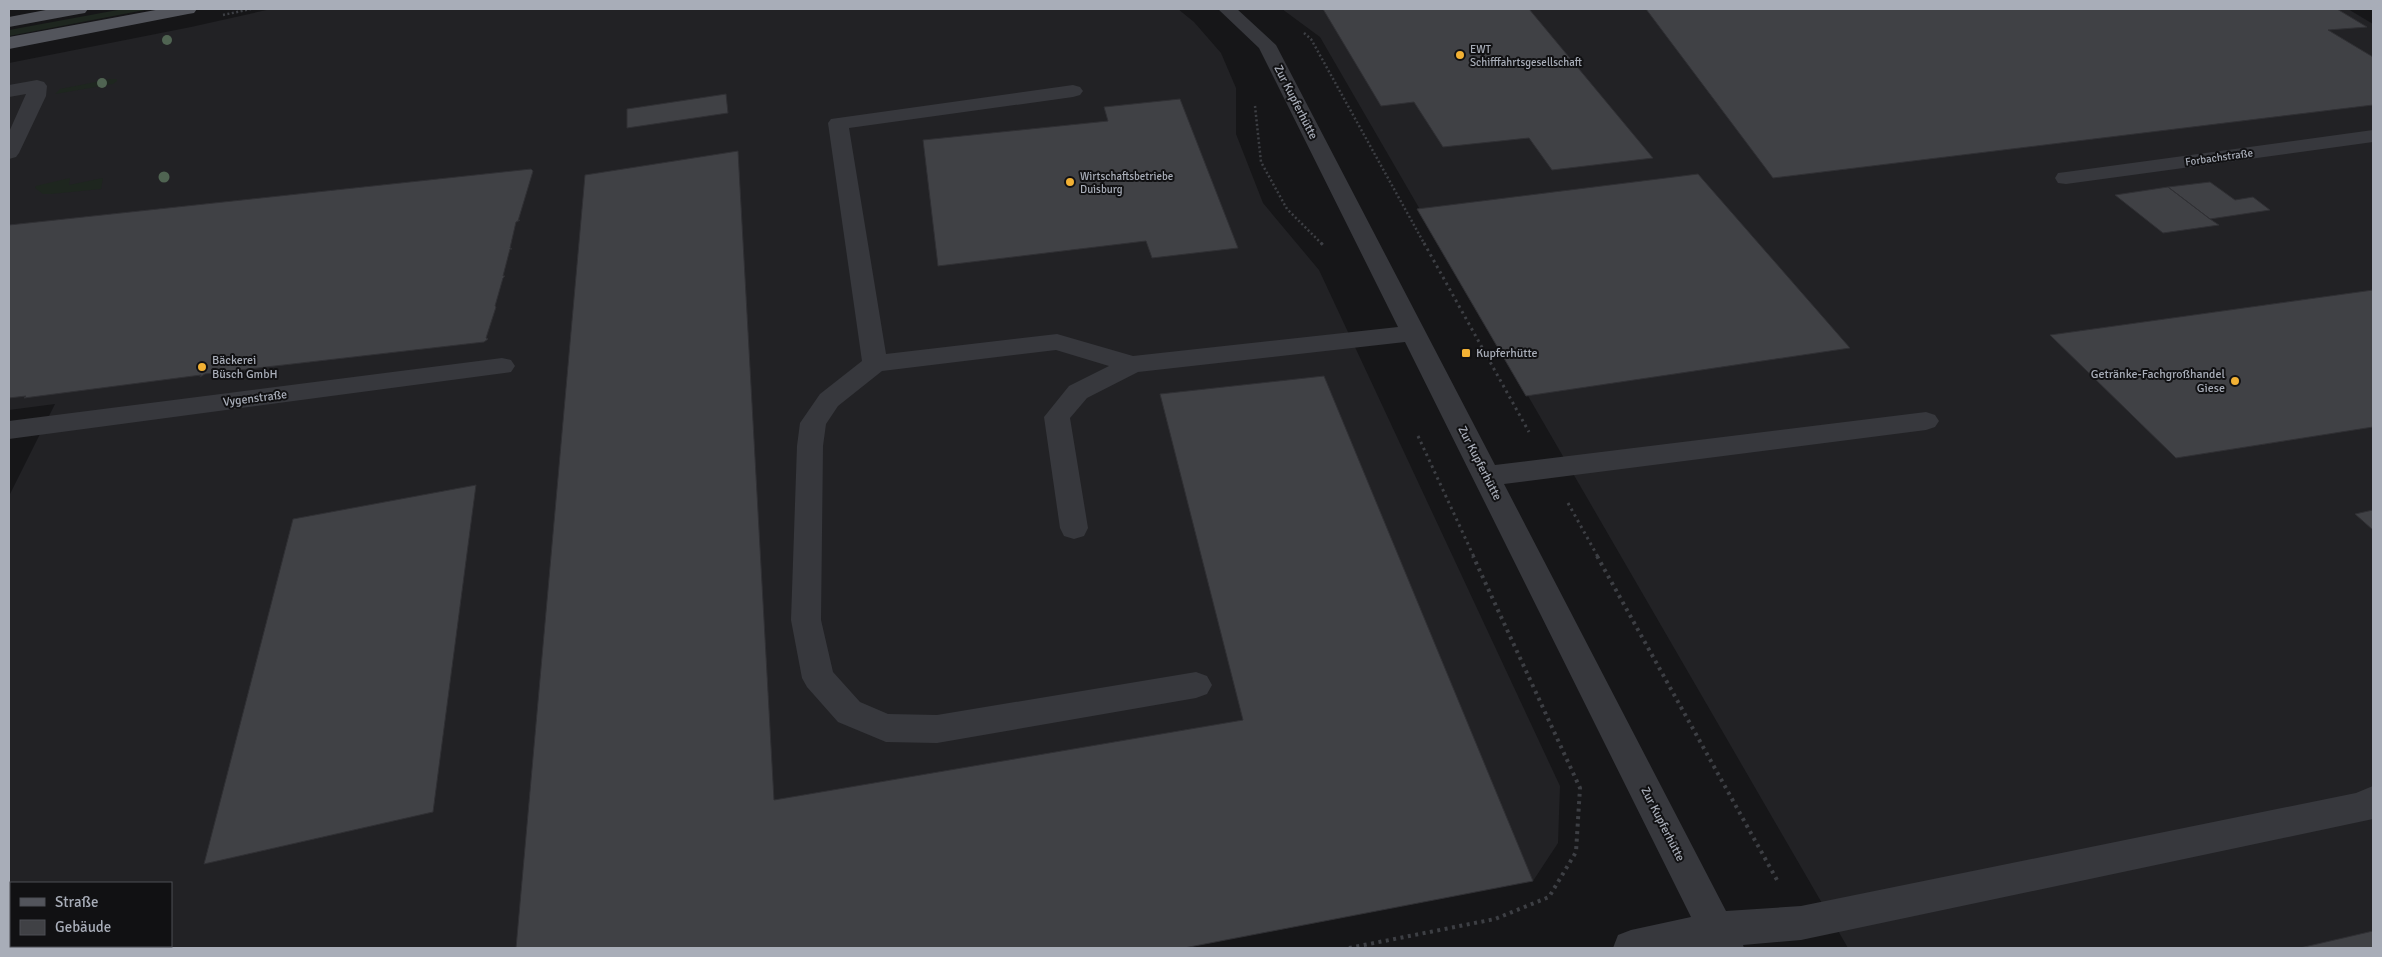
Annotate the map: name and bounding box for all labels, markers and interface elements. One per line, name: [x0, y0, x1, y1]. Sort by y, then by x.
place label: EWT Schifffahrtsgesellschaft: [1470, 43, 1582, 69]
marker: EWT Schifffahrtsgesellschaft: [1454, 49, 1466, 61]
street label: Zur Kupferhütte: [1270, 62, 1321, 142]
street label: Forbachstraße: [2184, 146, 2254, 169]
place label: Wirtschaftsbetriebe Duisburg: [1080, 170, 1173, 196]
marker: Wirtschaftsbetriebe Duisburg: [1064, 176, 1076, 188]
place label: Kupferhütte: [1476, 346, 1538, 361]
marker: Kupferhütte: [1460, 347, 1472, 359]
place label: Bäckerei Büsch GmbH: [212, 353, 278, 382]
marker: Bäckerei Büsch GmbH: [196, 361, 208, 373]
place label: Getränke-Fachgroßhandel Giese: [2091, 367, 2225, 396]
marker: Getränke-Fachgroßhandel Giese: [2229, 375, 2241, 387]
street label: Vygenstraße: [222, 387, 288, 410]
street label: Zur Kupferhütte: [1454, 423, 1505, 503]
street label: Zur Kupferhütte: [1637, 784, 1688, 864]
legend: [10, 882, 172, 947]
text: Straße: [55, 893, 99, 911]
text: Gebäude: [55, 918, 111, 936]

